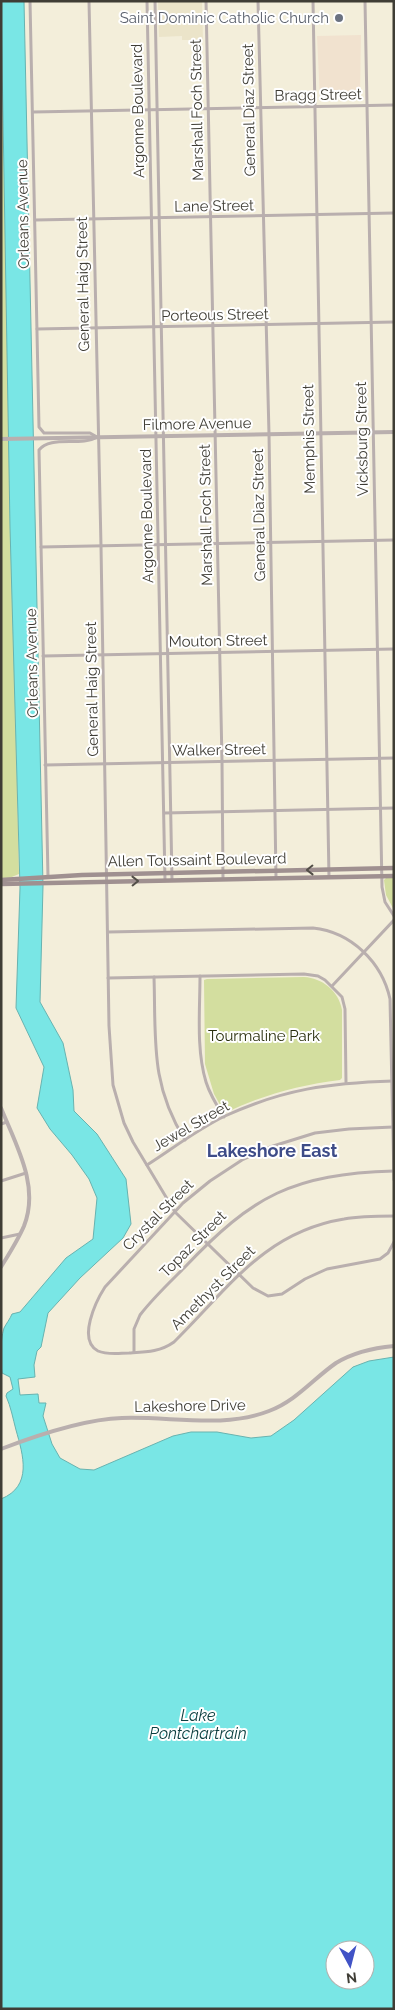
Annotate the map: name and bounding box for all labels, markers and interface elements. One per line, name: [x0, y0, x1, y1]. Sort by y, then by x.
place label: Saint Dominic Catholic Church: [120, 9, 329, 27]
marker: Saint Dominic Catholic Church: [333, 12, 345, 24]
street label: Marshall Foch Street: [187, 39, 207, 181]
street label: General Diaz Street: [239, 43, 259, 177]
street label: Argonne Boulevard: [128, 44, 148, 178]
street label: Bragg Street: [274, 85, 362, 105]
street label: Orleans Avenue: [13, 159, 33, 269]
street label: Lane Street: [174, 196, 254, 216]
street label: General Haig Street: [73, 216, 93, 352]
street label: Porteous Street: [161, 305, 269, 325]
street label: Vicksburg Street: [352, 381, 372, 497]
street label: Memphis Street: [299, 384, 319, 494]
street label: Filmore Avenue: [142, 414, 252, 434]
street label: Marshall Foch Street: [196, 444, 216, 586]
street label: General Diaz Street: [249, 448, 269, 582]
street label: Argonne Boulevard: [137, 449, 157, 583]
street label: Orleans Avenue: [22, 608, 42, 718]
street label: General Haig Street: [82, 621, 102, 757]
street label: Mouton Street: [168, 631, 268, 651]
street label: Walker Street: [172, 740, 266, 760]
street label: Allen Toussaint Boulevard: [107, 849, 287, 871]
one-way arrow: [306, 865, 314, 875]
one-way arrow: [132, 875, 140, 886]
park label: Tourmaline Park: [208, 1027, 320, 1045]
street label: Jewel Street: [149, 1097, 233, 1155]
district label: Lakeshore East: [207, 1140, 337, 1161]
street label: Crystal Street: [119, 1176, 197, 1254]
street label: Topaz Street: [156, 1207, 230, 1281]
street label: Amethyst Street: [167, 1242, 259, 1334]
street label: Lakeshore Drive: [134, 1396, 246, 1416]
water label: Lake Pontchartrain: [149, 1706, 247, 1743]
north arrow: [325, 1940, 375, 1990]
text: N: [345, 1969, 358, 1986]

